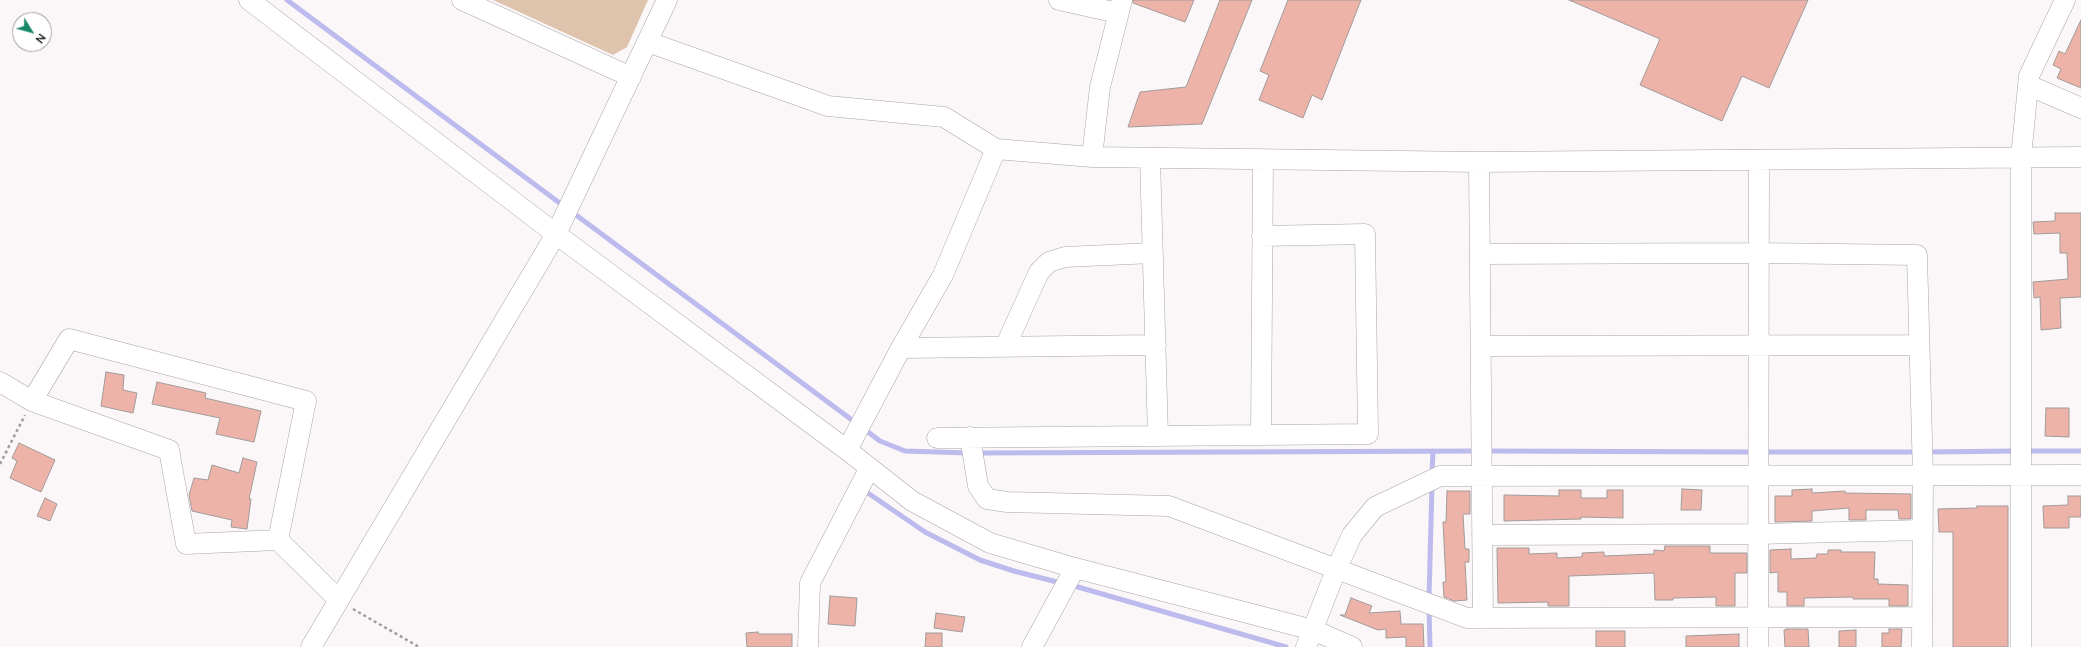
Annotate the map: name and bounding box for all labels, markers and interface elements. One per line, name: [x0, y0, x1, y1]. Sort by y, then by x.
north arrow: [12, 12, 52, 52]
text: N: [33, 32, 49, 46]

